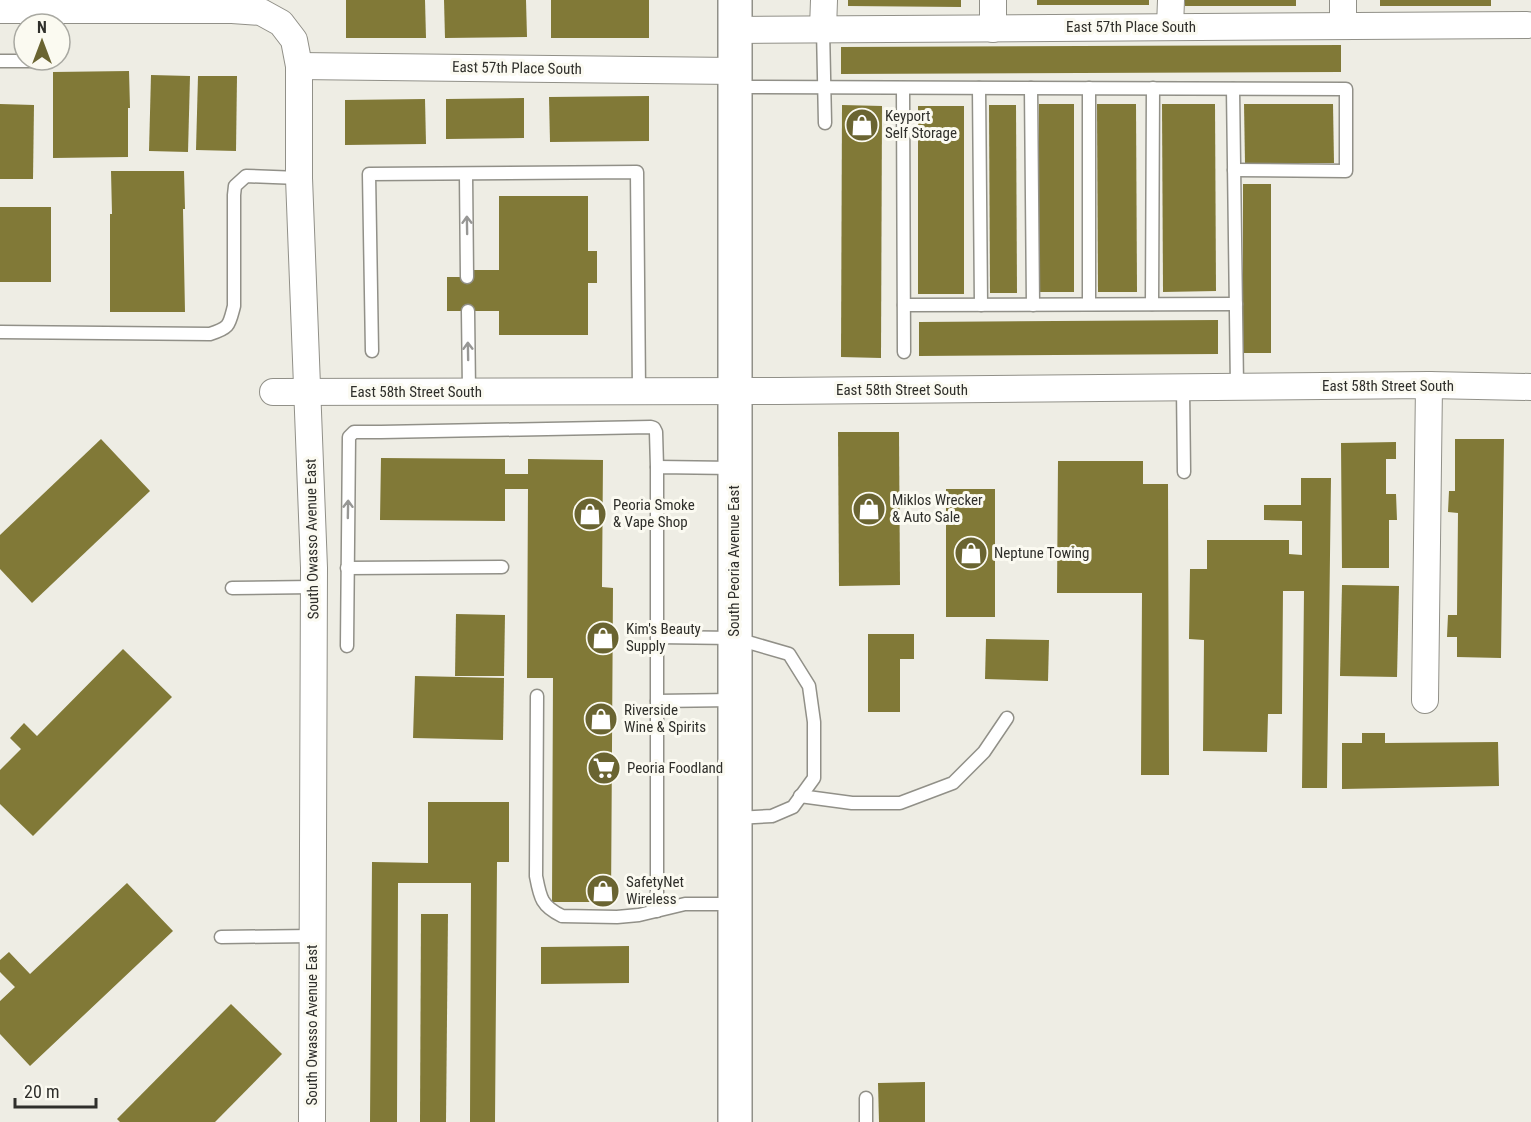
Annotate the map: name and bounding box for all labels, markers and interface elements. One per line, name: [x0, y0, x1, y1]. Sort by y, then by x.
north arrow: [12, 12, 72, 72]
text: N: [37, 18, 47, 37]
street label: East 57th Place South: [1066, 18, 1196, 36]
street label: East 57th Place South: [452, 58, 582, 78]
shop icon: Keyport Self Storage: [844, 107, 880, 143]
place label: Keyport Self Storage: [885, 107, 957, 142]
one-way arrow: [461, 216, 473, 236]
one-way arrow: [462, 342, 474, 362]
street label: East 58th Street South: [1322, 377, 1454, 395]
street label: East 58th Street South: [836, 381, 968, 399]
street label: East 58th Street South: [350, 383, 482, 401]
street label: South Owasso Avenue East: [302, 458, 322, 620]
street label: South Peoria Avenue East: [725, 485, 743, 637]
shop icon: Miklos Wrecker & Auto Sale: [851, 491, 887, 527]
place label: Miklos Wrecker & Auto Sale: [892, 491, 983, 526]
shop icon: Peoria Smoke & Vape Shop: [572, 496, 608, 532]
place label: Peoria Smoke & Vape Shop: [613, 496, 695, 531]
one-way arrow: [342, 500, 354, 520]
shop icon: Neptune Towing: [953, 535, 989, 571]
place label: Neptune Towing: [994, 544, 1089, 562]
shop icon: Kim's Beauty Supply: [585, 620, 621, 656]
place label: Kim's Beauty Supply: [626, 620, 701, 655]
shop icon: Riverside Wine & Spirits: [583, 701, 619, 737]
place label: Riverside Wine & Spirits: [624, 701, 706, 736]
supermarket icon: Peoria Foodland: [586, 750, 622, 786]
place label: Peoria Foodland: [627, 759, 723, 777]
shop icon: SafetyNet Wireless: [585, 873, 621, 909]
place label: SafetyNet Wireless: [626, 873, 684, 908]
street label: South Owasso Avenue East: [303, 945, 321, 1105]
scale bar: [15, 1071, 96, 1109]
text: 20 m: [24, 1081, 59, 1102]

